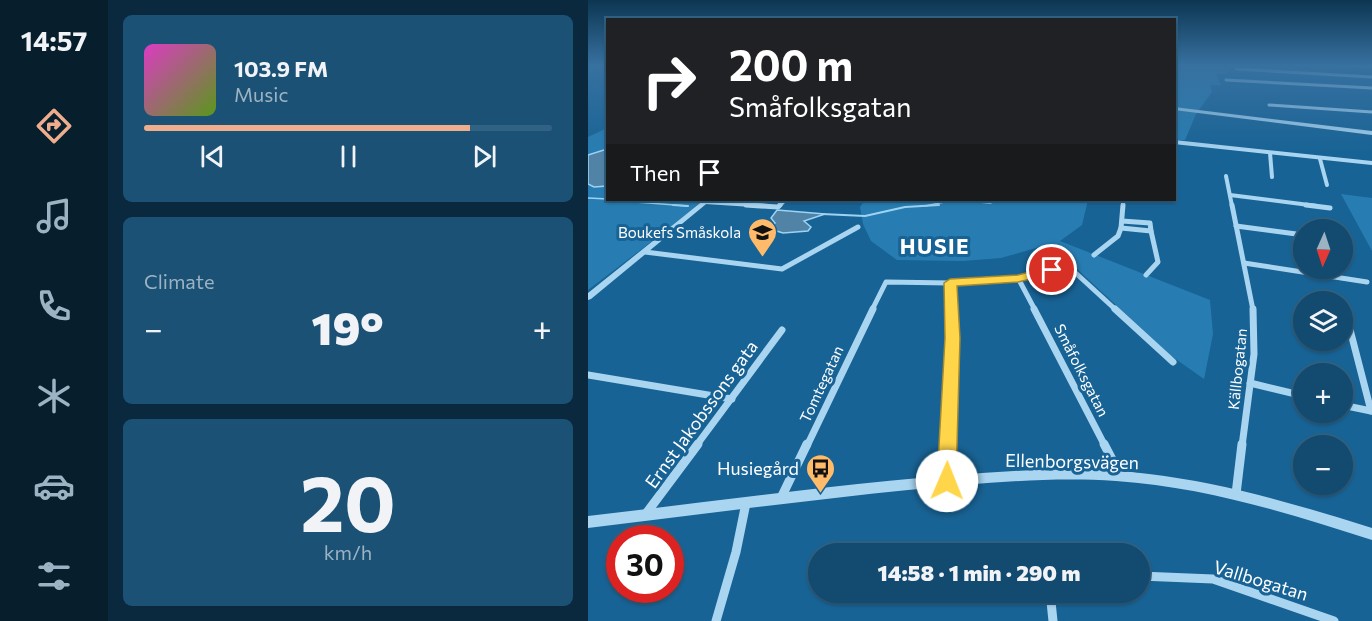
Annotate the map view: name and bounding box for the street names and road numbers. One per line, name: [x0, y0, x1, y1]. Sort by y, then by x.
street label: Småfolksgatan: [1051, 321, 1113, 419]
street label: Källbogatan: [1224, 327, 1250, 411]
street label: Ernst Jakobssons gata: [640, 336, 762, 492]
street label: Tomtegatan: [795, 343, 847, 425]
street label: Ellenborgsvägen: [1005, 449, 1139, 473]
street label: Vallbogatan: [1211, 555, 1311, 605]

